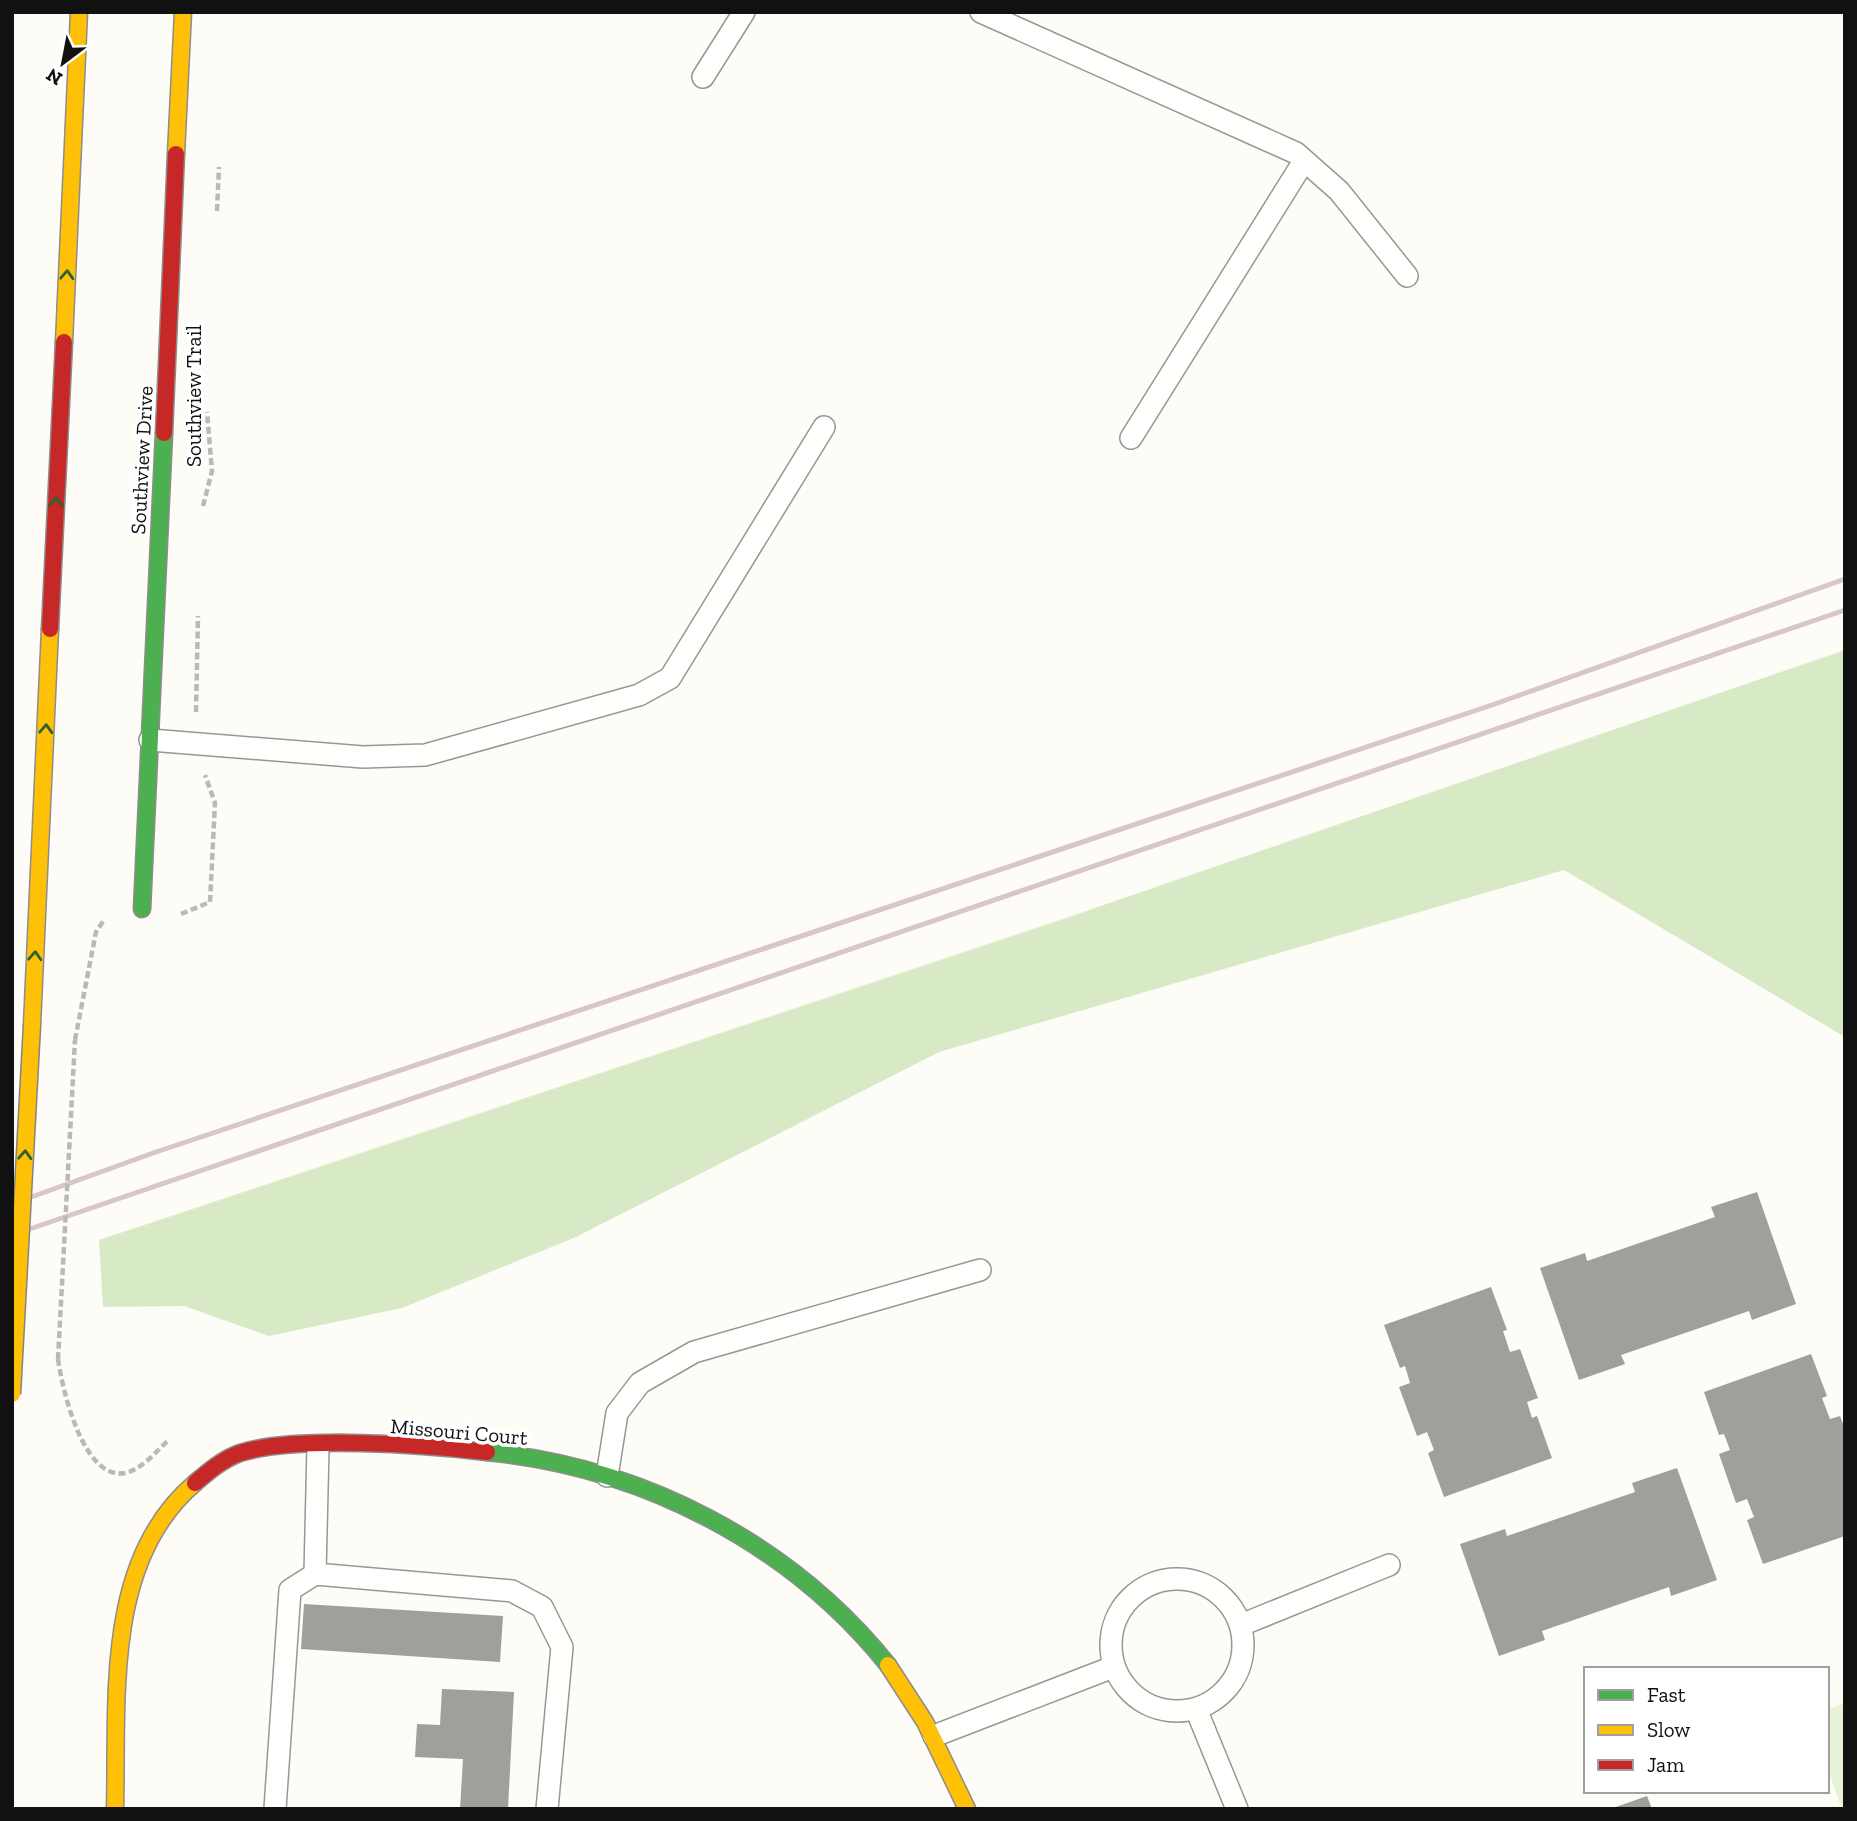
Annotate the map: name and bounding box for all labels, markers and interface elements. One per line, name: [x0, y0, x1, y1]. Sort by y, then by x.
north arrow: [28, 28, 98, 98]
text: N: [42, 63, 66, 91]
one-way arrow: [59, 269, 74, 280]
street label: Southview Trail: [181, 324, 206, 467]
street label: Southview Drive: [125, 385, 158, 535]
one-way arrow: [49, 496, 64, 507]
one-way arrow: [38, 723, 53, 734]
one-way arrow: [28, 951, 43, 962]
one-way arrow: [18, 1149, 33, 1160]
street label: Missouri Court: [389, 1413, 529, 1450]
legend: [1584, 1667, 1829, 1793]
text: Fast: [1647, 1682, 1686, 1707]
text: Slow: [1647, 1717, 1690, 1742]
text: Jam: [1647, 1752, 1684, 1777]

